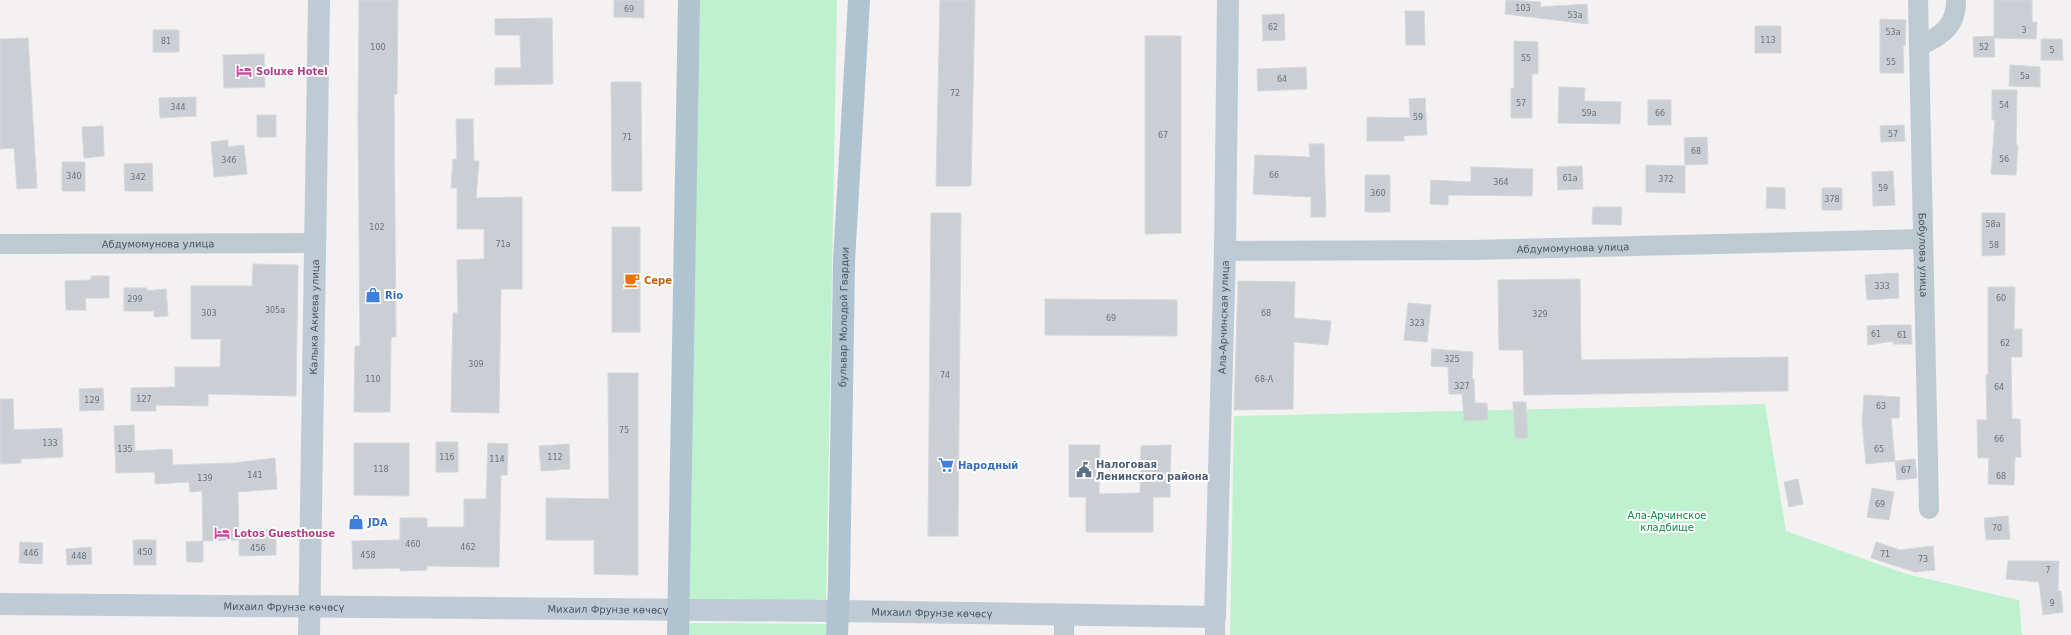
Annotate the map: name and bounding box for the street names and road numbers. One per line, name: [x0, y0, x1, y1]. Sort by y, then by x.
street label: Бобулова улица: [1917, 213, 1929, 297]
street label: Абдумомунова улица: [102, 238, 214, 250]
street label: Абдумомунова улица: [1517, 241, 1629, 255]
street label: бульвар Молодой Гвардии: [837, 247, 851, 387]
street label: Калыка Акиева улица: [308, 259, 321, 375]
street label: Ала-Арчинская улица: [1217, 260, 1231, 374]
street label: Михаил Фрунзе көчөсү: [223, 601, 345, 613]
street label: Михаил Фрунзе көчөсү: [547, 604, 669, 616]
street label: Михаил Фрунзе көчөсү: [871, 607, 993, 619]

